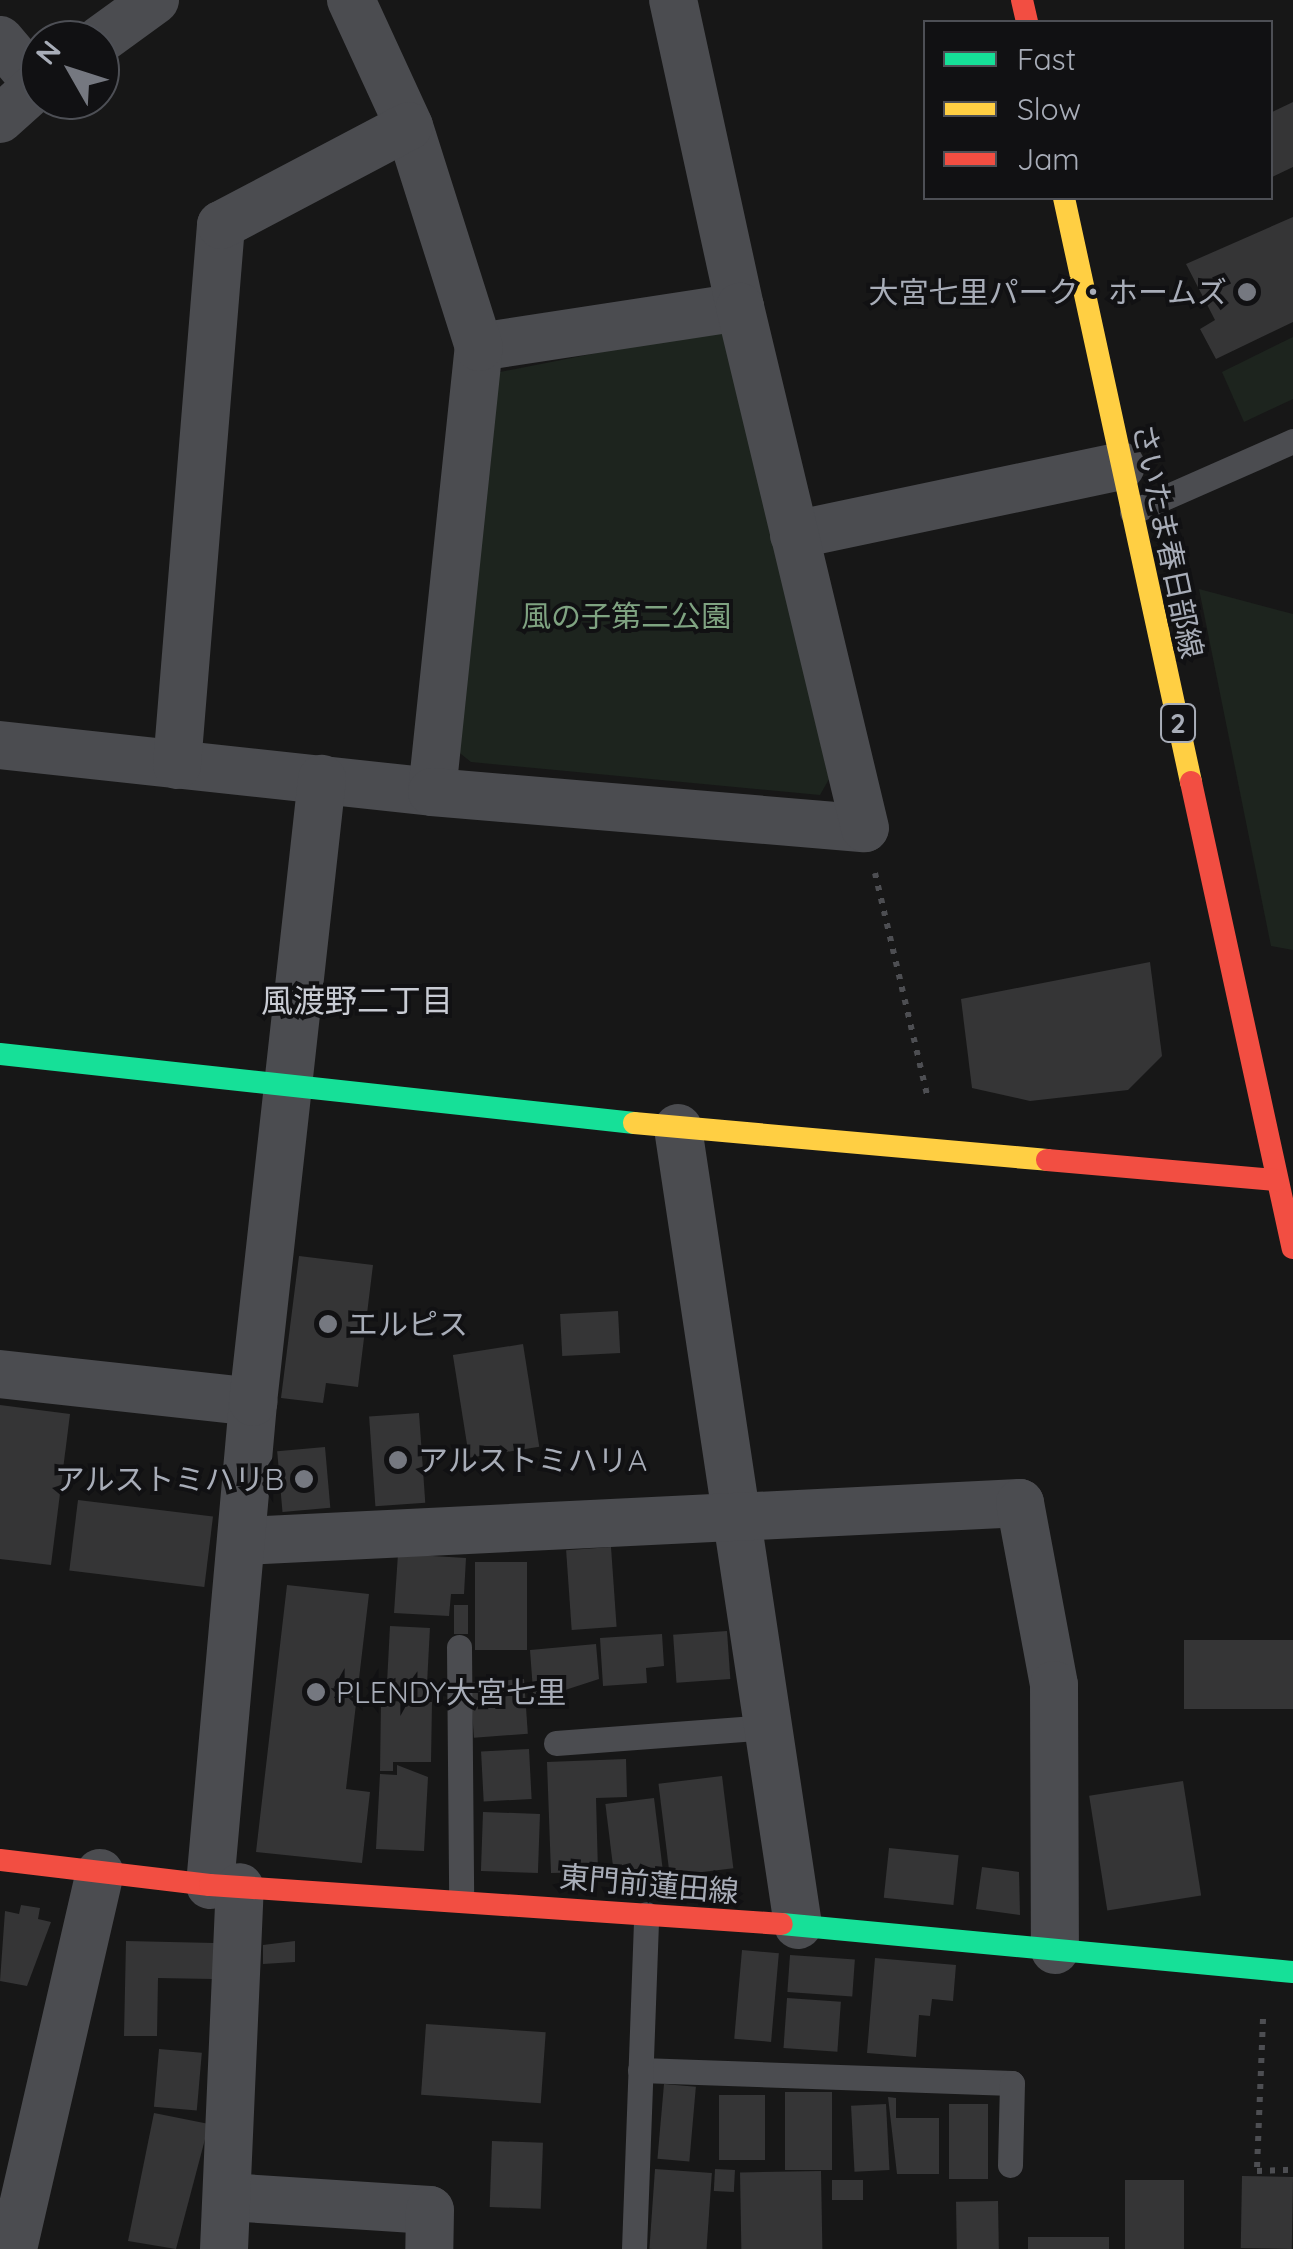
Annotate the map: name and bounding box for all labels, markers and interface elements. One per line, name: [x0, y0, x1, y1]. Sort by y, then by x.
north arrow: [20, 20, 120, 120]
legend: [923, 20, 1273, 200]
text: N: [28, 33, 68, 71]
text: Fast: [1017, 40, 1076, 78]
text: Slow: [1017, 90, 1081, 128]
text: Jam: [1017, 140, 1080, 178]
place label: 大宮七里パーク・ホームズ: [868, 274, 1227, 310]
marker: 大宮七里パーク・ホームズ: [1236, 281, 1258, 303]
street label: さいたま春日部線: [1125, 420, 1211, 662]
park label: 風の子第二公園: [521, 598, 731, 634]
road number: 2: [1158, 700, 1198, 746]
district label: 風渡野二丁目: [261, 981, 453, 1019]
place label: エルピス: [348, 1306, 468, 1342]
marker: エルピス: [317, 1313, 339, 1335]
place label: アルストミハリA: [418, 1442, 647, 1478]
marker: アルストミハリA: [387, 1449, 409, 1471]
place label: アルストミハリB: [54, 1461, 284, 1497]
marker: アルストミハリB: [293, 1468, 315, 1490]
place label: PLENDY大宮七里: [336, 1674, 566, 1710]
marker: PLENDY大宮七里: [305, 1681, 327, 1703]
street label: 東門前蓮田線: [558, 1858, 740, 1910]

